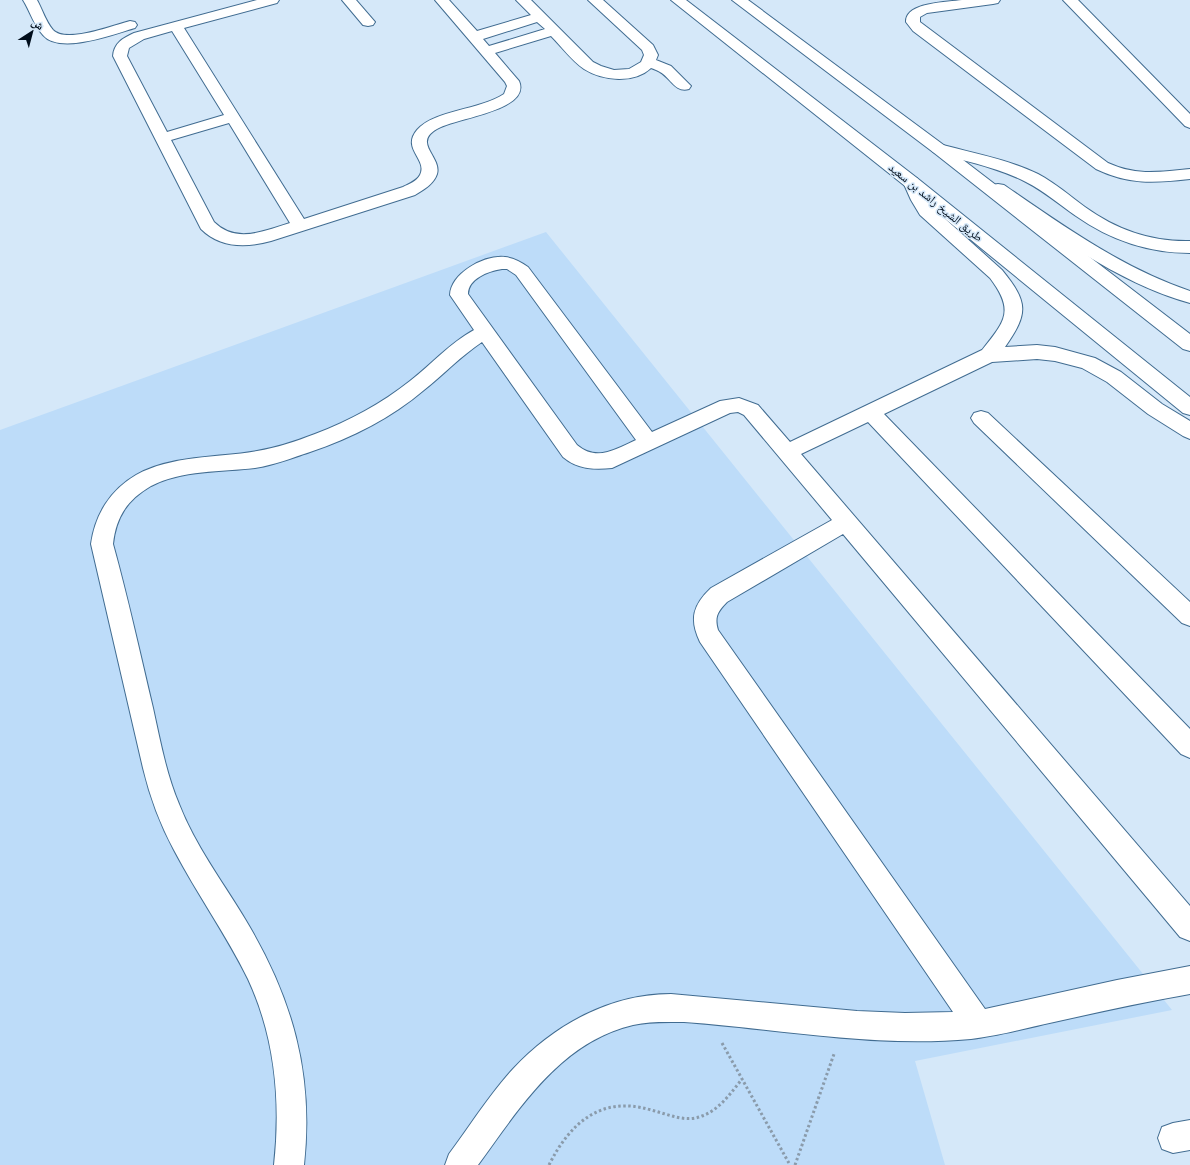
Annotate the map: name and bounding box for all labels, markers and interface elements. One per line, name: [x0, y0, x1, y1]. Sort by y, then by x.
north arrow: [12, 12, 52, 52]
text: ش: [28, 14, 48, 34]
street label: طريق الشيخ راشد بن سعيد: [885, 159, 987, 245]

